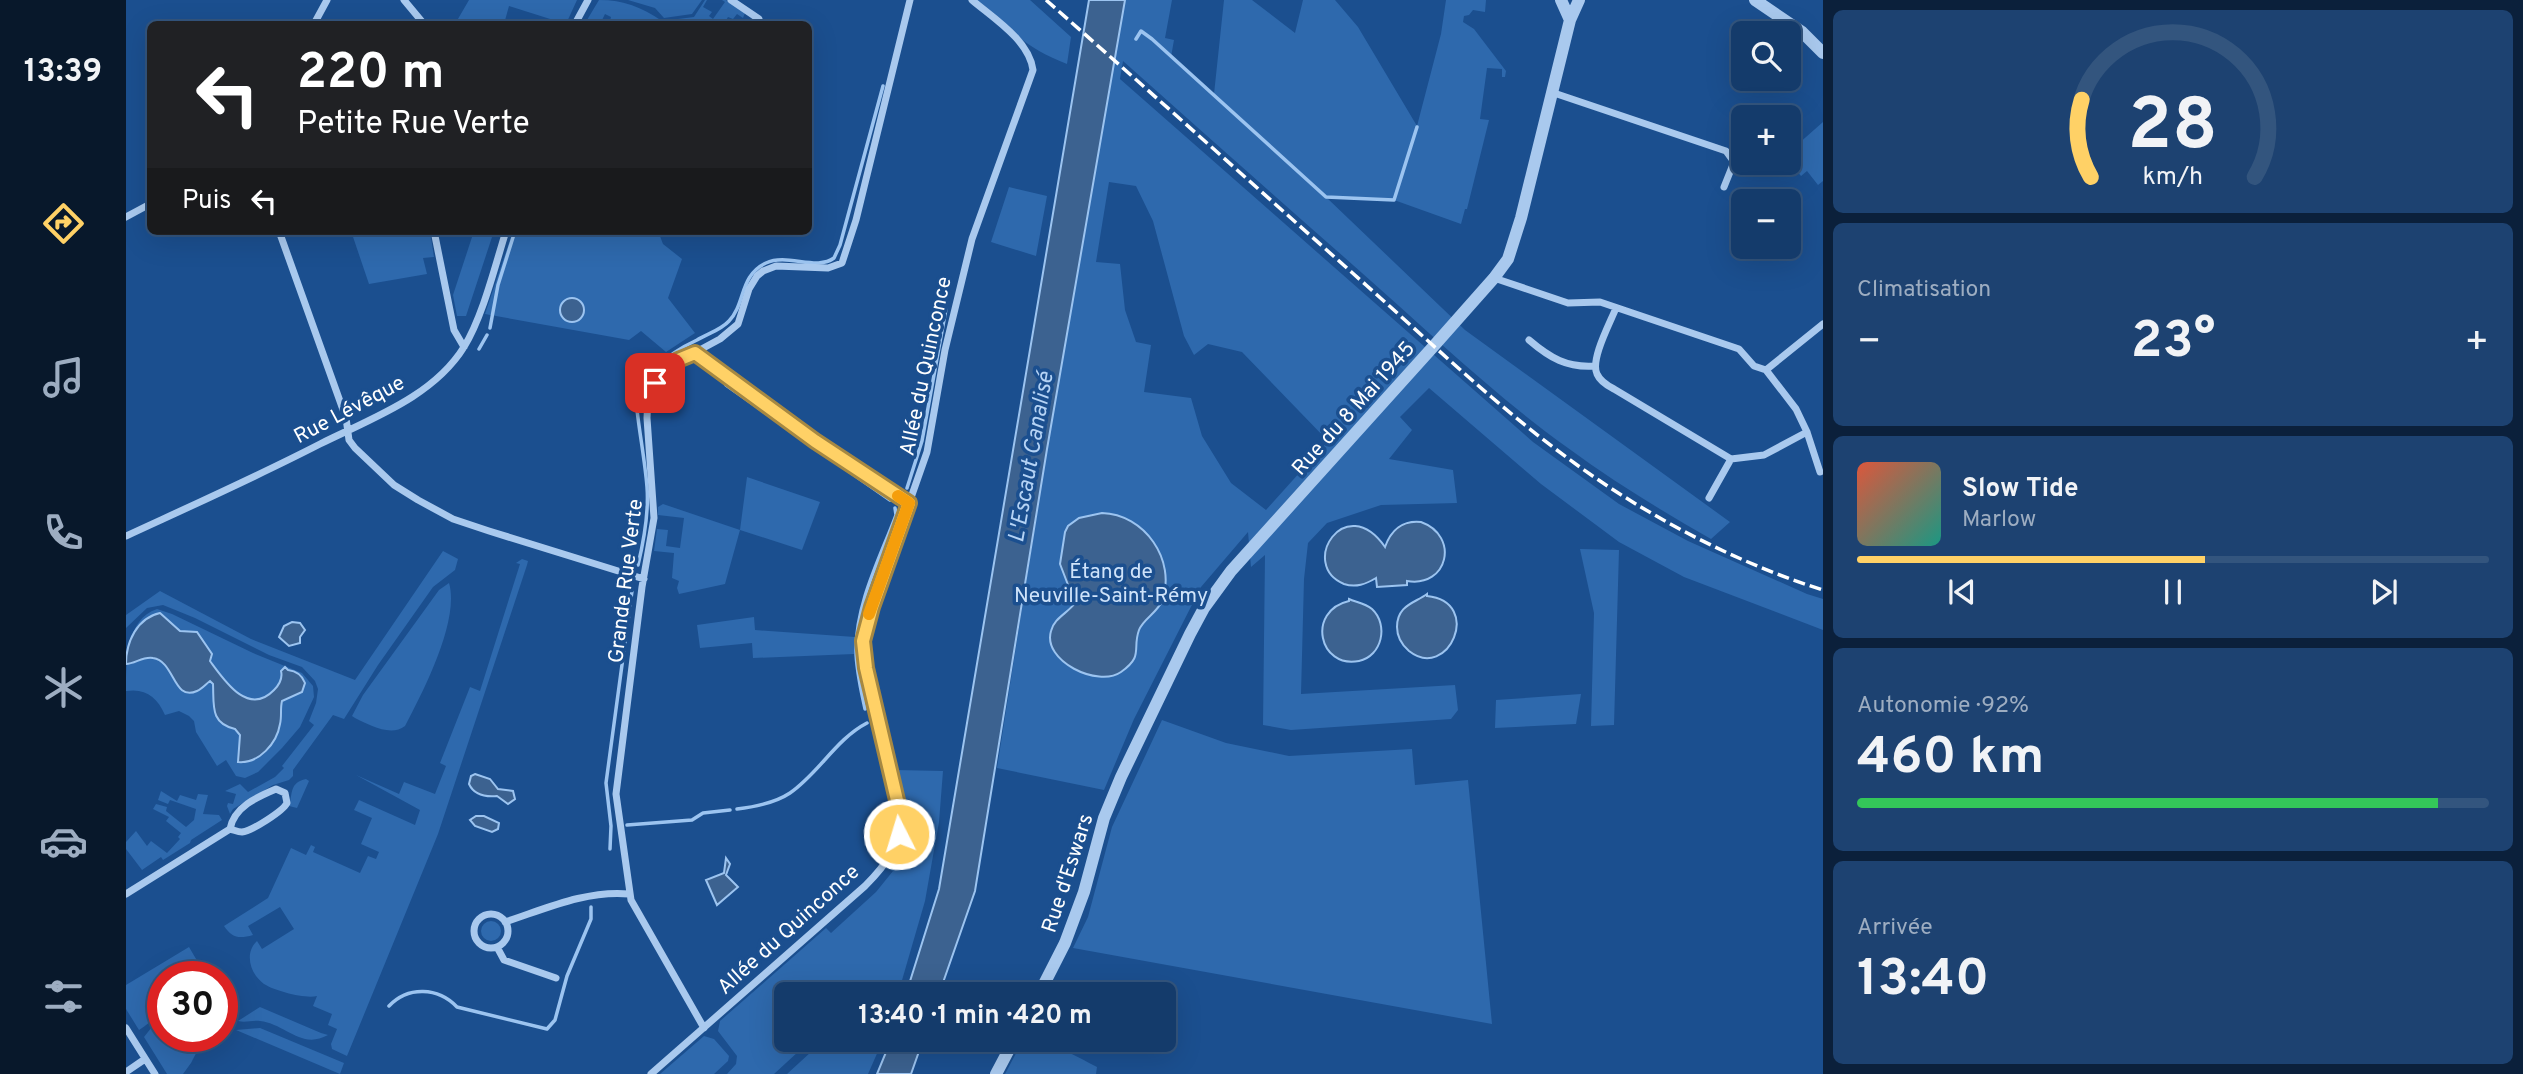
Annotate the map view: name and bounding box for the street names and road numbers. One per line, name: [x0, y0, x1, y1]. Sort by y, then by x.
street label: Allée du Quinconce: [894, 274, 959, 458]
street label: Rue du 8 Mai 1945: [1287, 336, 1422, 482]
street label: Rue Lévêque: [290, 370, 410, 451]
street label: Grande Rue Verte: [603, 498, 650, 665]
street label: Rue d'Eswars: [1036, 810, 1100, 936]
street label: Allée du Quinconce: [712, 859, 866, 1001]

